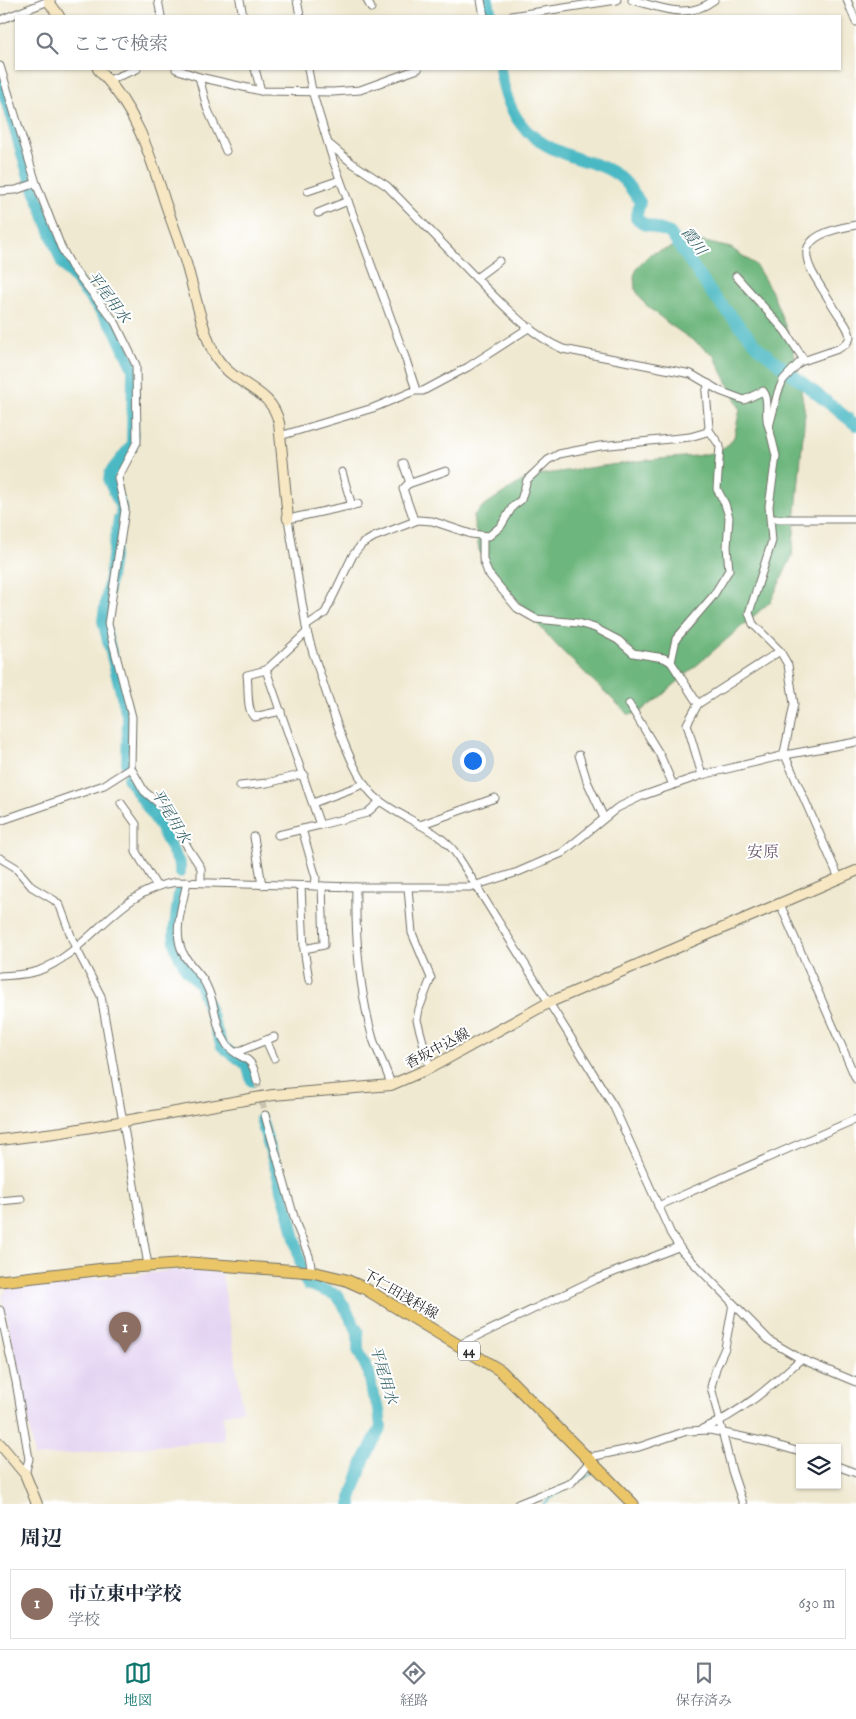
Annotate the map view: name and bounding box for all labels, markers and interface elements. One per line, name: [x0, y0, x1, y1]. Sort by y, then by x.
search box: [15, 15, 841, 70]
icon: search: [33, 29, 61, 57]
text: ここで検索: [73, 33, 168, 57]
water label: 霞川: [677, 224, 711, 261]
water label: 平尾用水: [83, 268, 135, 329]
your location: [460, 748, 486, 774]
water label: 平尾用水: [147, 786, 195, 849]
district label: 安原: [747, 843, 779, 863]
street label: 香坂中込線: [402, 1025, 473, 1073]
street label: 下仁田浅科線: [360, 1266, 441, 1324]
pin: 1: [109, 1312, 141, 1353]
road number: 44: [458, 1342, 480, 1360]
water label: 平尾用水: [366, 1344, 402, 1409]
map controls: [796, 1444, 841, 1489]
button: layers: [796, 1444, 841, 1489]
text: 周辺: [20, 1526, 62, 1553]
text: 市立東中学校: [68, 1583, 182, 1607]
text: 1: [34, 1594, 40, 1614]
text: 630 m: [799, 1594, 835, 1614]
text: 学校: [68, 1611, 100, 1631]
tab: 地図: [124, 1659, 152, 1710]
tab: 経路: [400, 1659, 428, 1710]
tab: 保存済み: [676, 1659, 732, 1710]

